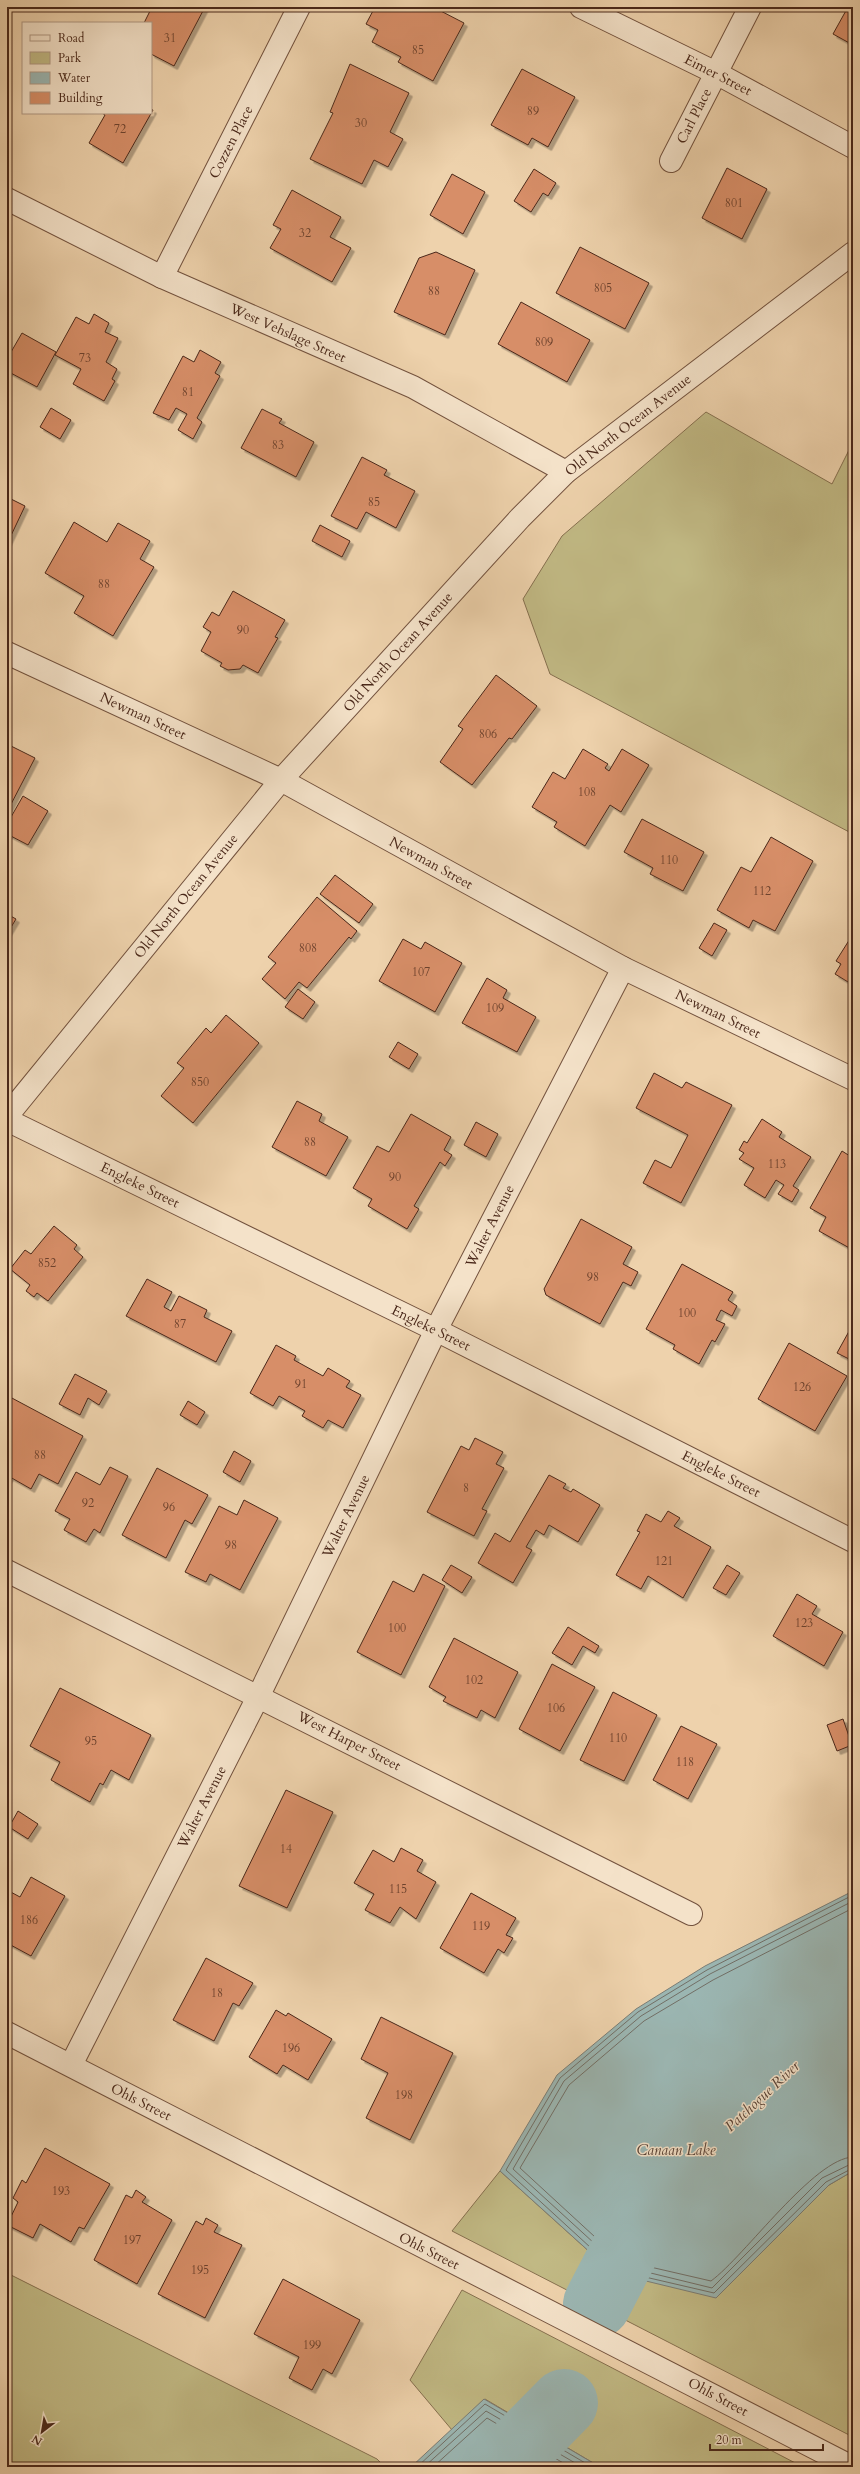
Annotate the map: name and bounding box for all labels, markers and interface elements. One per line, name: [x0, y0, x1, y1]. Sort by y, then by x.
legend: [22, 22, 152, 114]
text: Road: [58, 30, 85, 46]
house number: 31: [164, 30, 176, 46]
house number: 85: [412, 42, 424, 58]
text: Park: [58, 50, 82, 66]
street label: Eimer Street: [681, 50, 755, 100]
text: Water: [57, 70, 91, 86]
street label: Carl Place: [672, 85, 716, 147]
text: Building: [58, 90, 103, 106]
street label: Cozzen Place: [204, 102, 258, 182]
house number: 89: [527, 103, 539, 119]
house number: 30: [355, 115, 367, 131]
house number: 72: [114, 121, 126, 137]
house number: 801: [725, 195, 743, 211]
house number: 32: [299, 225, 311, 241]
house number: 805: [594, 280, 612, 296]
house number: 88: [428, 283, 440, 299]
street label: West Vehslage Street: [226, 298, 349, 367]
house number: 809: [535, 334, 553, 350]
house number: 73: [79, 350, 91, 366]
street label: Old North Ocean Avenue: [561, 370, 695, 480]
house number: 81: [182, 384, 194, 400]
house number: 83: [272, 437, 284, 453]
house number: 85: [368, 494, 380, 510]
house number: 88: [98, 576, 110, 592]
street label: Old North Ocean Avenue: [339, 588, 457, 716]
house number: 90: [237, 622, 249, 638]
street label: Newman Street: [97, 688, 190, 744]
house number: 806: [479, 726, 497, 742]
house number: 108: [578, 784, 596, 800]
street label: Old North Ocean Avenue: [130, 830, 242, 962]
street label: Newman Street: [386, 832, 477, 894]
house number: 110: [660, 852, 678, 868]
house number: 112: [753, 883, 771, 899]
house number: 808: [299, 940, 317, 956]
house number: 107: [412, 964, 430, 980]
street label: Newman Street: [672, 985, 764, 1043]
house number: 109: [486, 1000, 504, 1016]
house number: 850: [191, 1074, 209, 1090]
house number: 88: [304, 1134, 316, 1150]
house number: 113: [768, 1156, 786, 1172]
street label: Engleke Street: [97, 1158, 183, 1213]
house number: 90: [389, 1169, 401, 1185]
street label: Walter Avenue: [461, 1182, 519, 1271]
house number: 852: [38, 1255, 56, 1271]
house number: 98: [587, 1269, 599, 1285]
street label: Engleke Street: [388, 1301, 474, 1356]
house number: 100: [678, 1305, 696, 1321]
house number: 87: [174, 1316, 186, 1332]
house number: 91: [295, 1376, 307, 1392]
house number: 126: [793, 1379, 811, 1395]
street label: Engleke Street: [679, 1446, 764, 1502]
house number: 88: [34, 1447, 46, 1463]
street label: Walter Avenue: [317, 1471, 374, 1562]
house number: 8: [463, 1480, 469, 1496]
house number: 92: [82, 1495, 94, 1511]
house number: 96: [163, 1499, 175, 1515]
house number: 98: [225, 1537, 237, 1553]
house number: 121: [655, 1553, 673, 1569]
house number: 123: [795, 1615, 813, 1631]
house number: 100: [388, 1620, 406, 1636]
house number: 102: [465, 1672, 483, 1688]
house number: 106: [547, 1700, 565, 1716]
street label: West Harper Street: [293, 1706, 405, 1776]
house number: 110: [609, 1730, 627, 1746]
house number: 95: [85, 1733, 97, 1749]
house number: 118: [676, 1754, 694, 1770]
street label: Walter Avenue: [173, 1763, 231, 1852]
house number: 14: [280, 1841, 292, 1857]
house number: 115: [389, 1881, 407, 1897]
house number: 186: [20, 1912, 38, 1928]
house number: 119: [472, 1918, 490, 1934]
house number: 18: [211, 1985, 223, 2001]
house number: 196: [282, 2040, 300, 2056]
water label: Patchogue River: [720, 2055, 805, 2136]
street label: Ohls Street: [108, 2079, 175, 2126]
house number: 198: [395, 2087, 413, 2103]
water label: Canaan Lake: [636, 2140, 716, 2160]
house number: 193: [52, 2183, 70, 2199]
street label: Ohls Street: [396, 2228, 463, 2275]
house number: 197: [123, 2232, 141, 2248]
house number: 195: [191, 2262, 209, 2278]
house number: 199: [303, 2337, 321, 2353]
street label: Ohls Street: [685, 2373, 752, 2421]
north arrow: [22, 2412, 62, 2452]
scale bar: [710, 2426, 823, 2452]
text: N: [29, 2431, 45, 2449]
text: 20 m: [716, 2432, 743, 2448]

